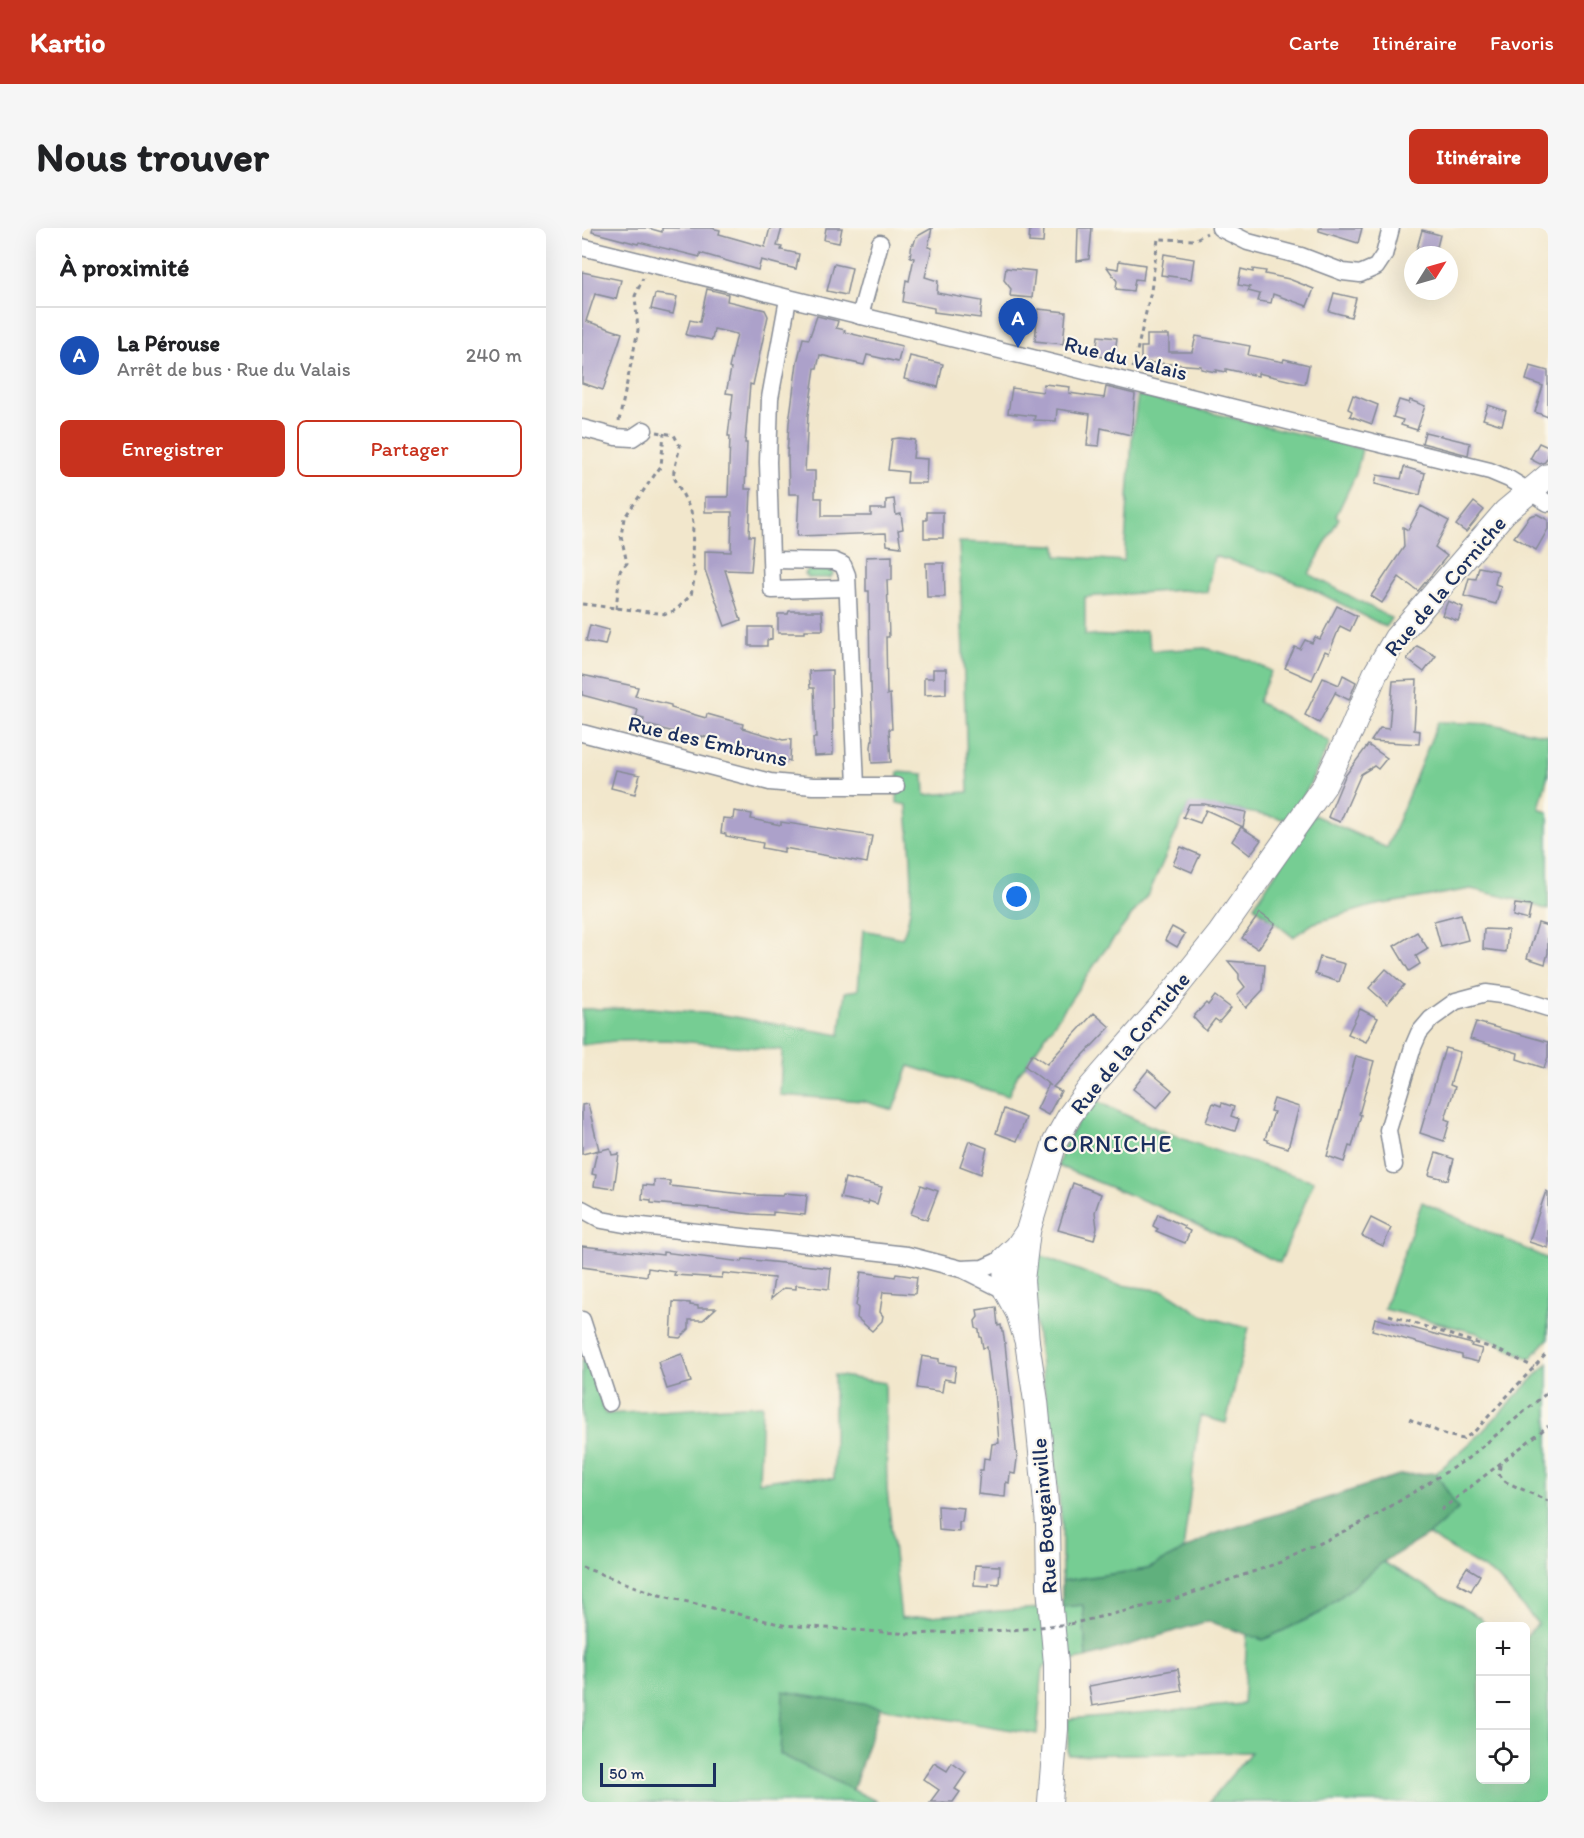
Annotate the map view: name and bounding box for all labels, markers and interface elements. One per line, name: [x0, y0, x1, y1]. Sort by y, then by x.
text: Kartio: [30, 25, 105, 59]
text: Carte: [1289, 30, 1339, 55]
text: Itinéraire: [1372, 30, 1457, 55]
text: Favoris: [1490, 30, 1554, 55]
button: Itinéraire: [1409, 129, 1548, 184]
text: Nous trouver: [36, 131, 269, 182]
north arrow: [1404, 246, 1458, 300]
text: À proximité: [60, 251, 189, 283]
pin: A: [998, 298, 1038, 348]
text: La Pérouse: [117, 330, 220, 357]
street label: Rue du Valais: [1061, 330, 1191, 386]
text: A: [73, 343, 86, 367]
text: 240 m: [466, 343, 522, 367]
text: Arrêt de bus · Rue du Valais: [117, 357, 351, 381]
button: Enregistrer: [60, 420, 285, 477]
button: Partager: [297, 420, 522, 477]
street label: Rue de la Corniche: [1378, 510, 1512, 662]
street label: Rue des Embruns: [625, 709, 791, 773]
your location: [1002, 882, 1031, 911]
street label: Rue de la Corniche: [1064, 966, 1196, 1120]
district label: CORNICHE: [1043, 1129, 1173, 1158]
street label: Rue Bougainville: [1025, 1437, 1063, 1595]
map controls: [1476, 1622, 1530, 1784]
button: +: [1476, 1622, 1530, 1676]
button: −: [1476, 1676, 1530, 1730]
button: locate: [1476, 1730, 1530, 1784]
scale bar: [600, 1760, 716, 1788]
text: 50 m: [609, 1764, 644, 1783]

